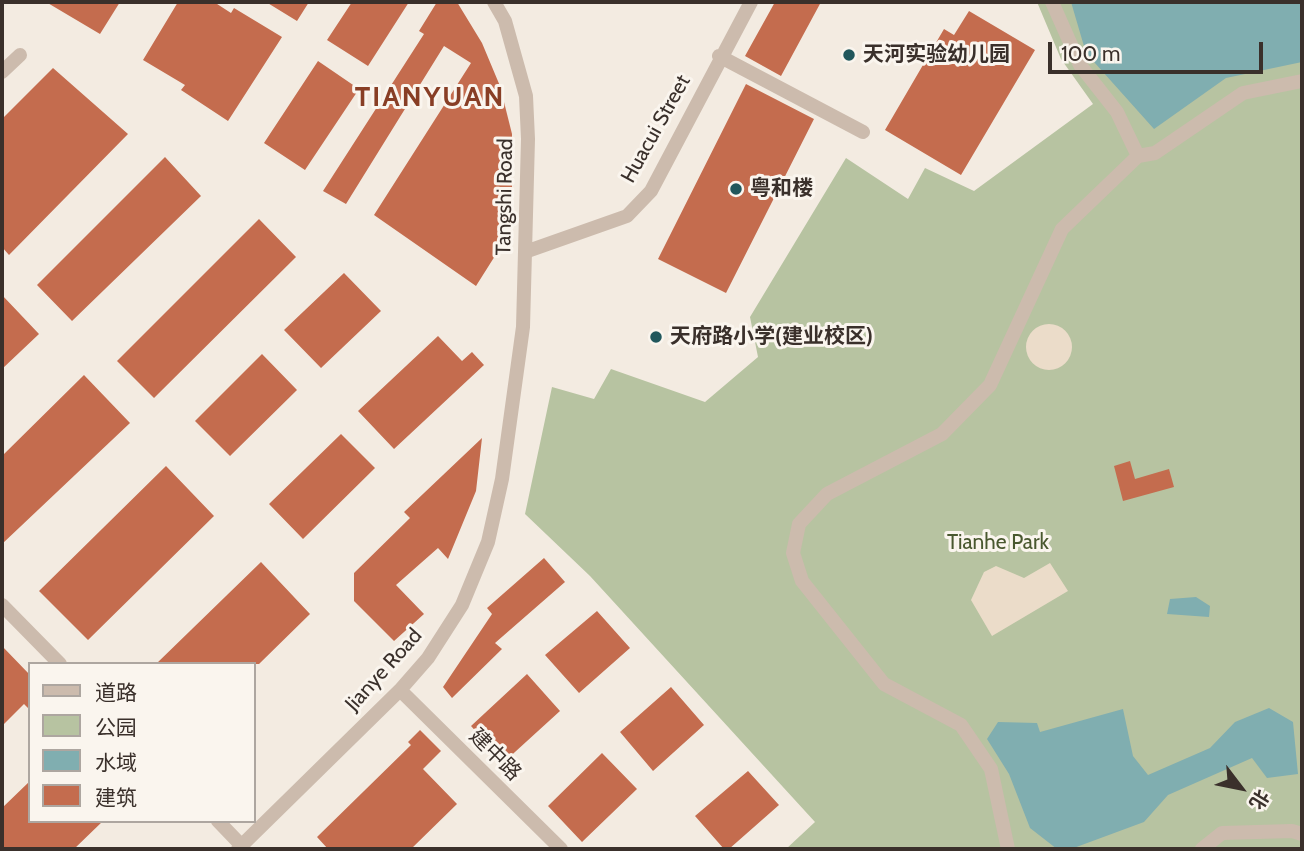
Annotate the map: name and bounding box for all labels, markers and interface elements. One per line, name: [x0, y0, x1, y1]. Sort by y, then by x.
scale bar: [1052, 28, 1267, 72]
text: 100 m: [1061, 41, 1120, 66]
place label: 天河实验幼儿园: [863, 42, 1010, 68]
marker: 天河实验幼儿园: [841, 47, 857, 63]
street label: Huacui Street: [616, 71, 696, 187]
district label: TIANYUAN: [356, 81, 504, 115]
street label: Tangshi Road: [491, 138, 519, 256]
place label: 粤和楼: [750, 176, 813, 202]
marker: 粤和楼: [728, 181, 744, 197]
place label: 天府路小学(建业校区): [670, 324, 873, 350]
marker: 天府路小学(建业校区): [648, 329, 664, 345]
park label: Tianhe Park: [947, 530, 1049, 556]
street label: Jianye Road: [340, 623, 428, 717]
legend: [28, 662, 256, 823]
text: 道路: [95, 680, 137, 705]
text: 公园: [95, 715, 137, 740]
street label: 建中路: [464, 724, 526, 786]
text: 水域: [95, 750, 137, 775]
north arrow: [1206, 753, 1276, 823]
text: 建筑: [95, 785, 137, 810]
text: 北: [1244, 785, 1274, 814]

